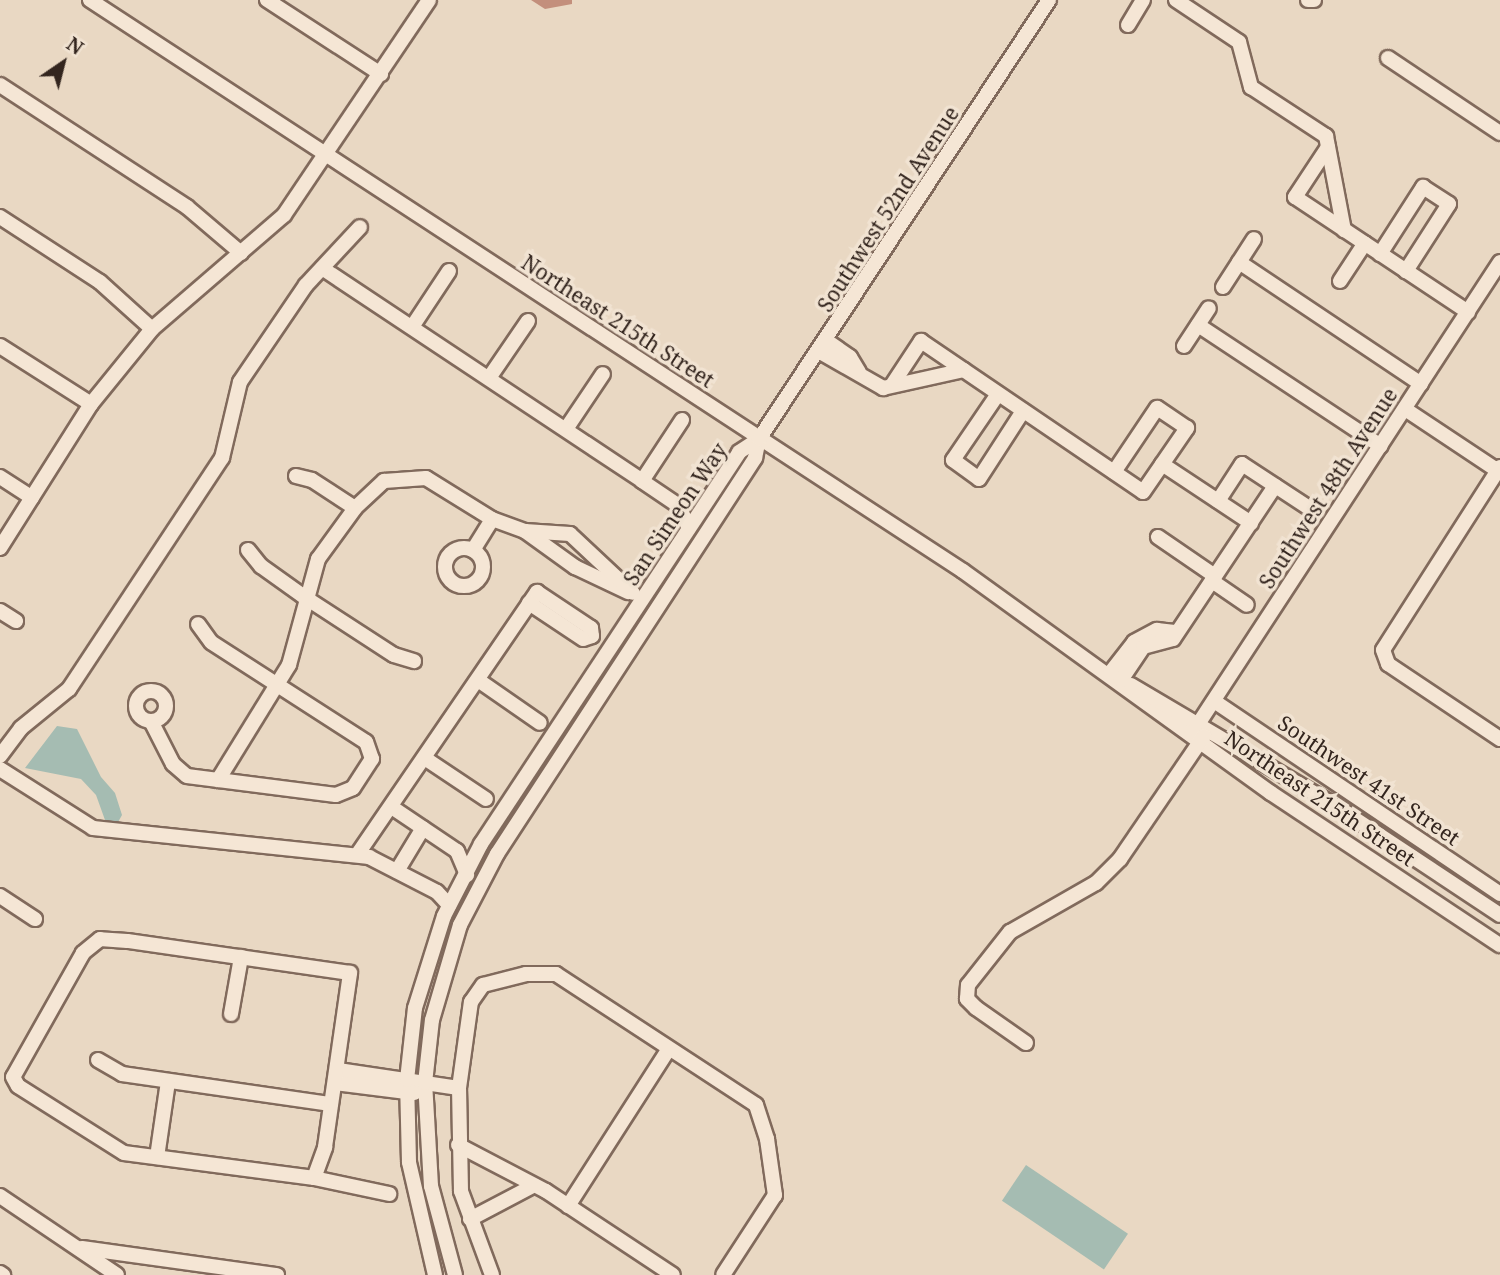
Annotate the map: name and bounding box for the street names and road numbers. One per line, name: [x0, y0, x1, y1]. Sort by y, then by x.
street label: Southwest 52nd Avenue: [812, 102, 964, 316]
street label: Northeast 215th Street: [517, 249, 719, 393]
street label: Southwest 48th Avenue: [1254, 383, 1402, 593]
street label: San Simeon Way: [618, 438, 732, 590]
street label: Southwest 41st Street: [1273, 710, 1465, 850]
street label: Northeast 215th Street: [1220, 725, 1420, 871]

